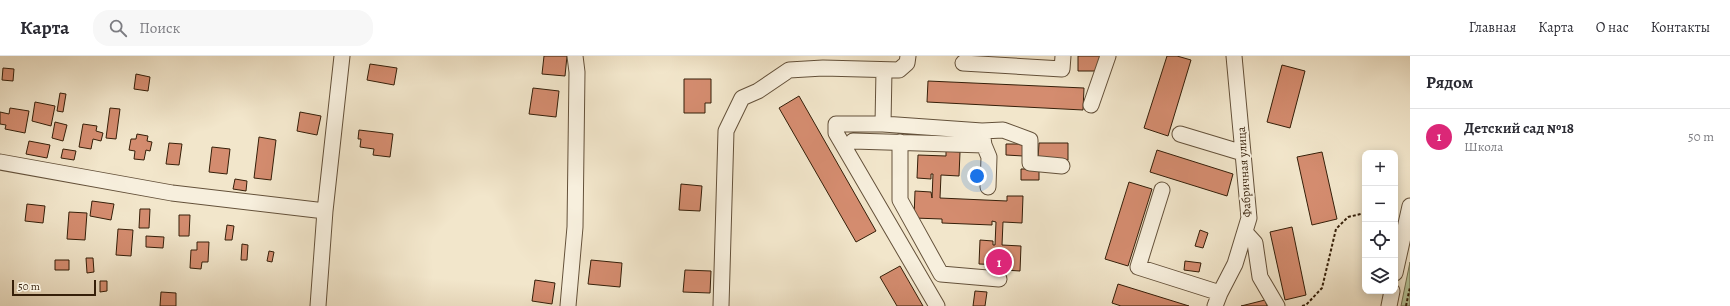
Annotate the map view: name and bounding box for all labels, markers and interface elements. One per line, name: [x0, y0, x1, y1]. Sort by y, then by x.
search box: [93, 10, 373, 46]
text: Карта: [20, 15, 69, 41]
icon: search: [107, 17, 129, 39]
text: Поиск: [139, 18, 180, 38]
text: Главная: [1469, 18, 1516, 37]
text: Карта: [1538, 18, 1574, 37]
text: О нас: [1596, 18, 1629, 37]
text: Контакты: [1651, 18, 1710, 37]
text: Рядом: [1426, 71, 1473, 94]
text: Детский сад №18: [1464, 118, 1574, 138]
street label: Фабричная улица: [1233, 126, 1255, 218]
text: 1: [1437, 128, 1441, 145]
text: 50 m: [1688, 128, 1714, 145]
text: Школа: [1464, 138, 1503, 155]
map controls: [1362, 150, 1398, 294]
button: +: [1362, 150, 1398, 186]
your location: [967, 166, 987, 186]
button: −: [1362, 186, 1398, 222]
button: locate: [1362, 222, 1398, 258]
pin: 1: [986, 247, 1012, 277]
button: layers: [1362, 258, 1398, 294]
scale bar: [12, 278, 96, 297]
text: 50 m: [18, 279, 40, 294]

